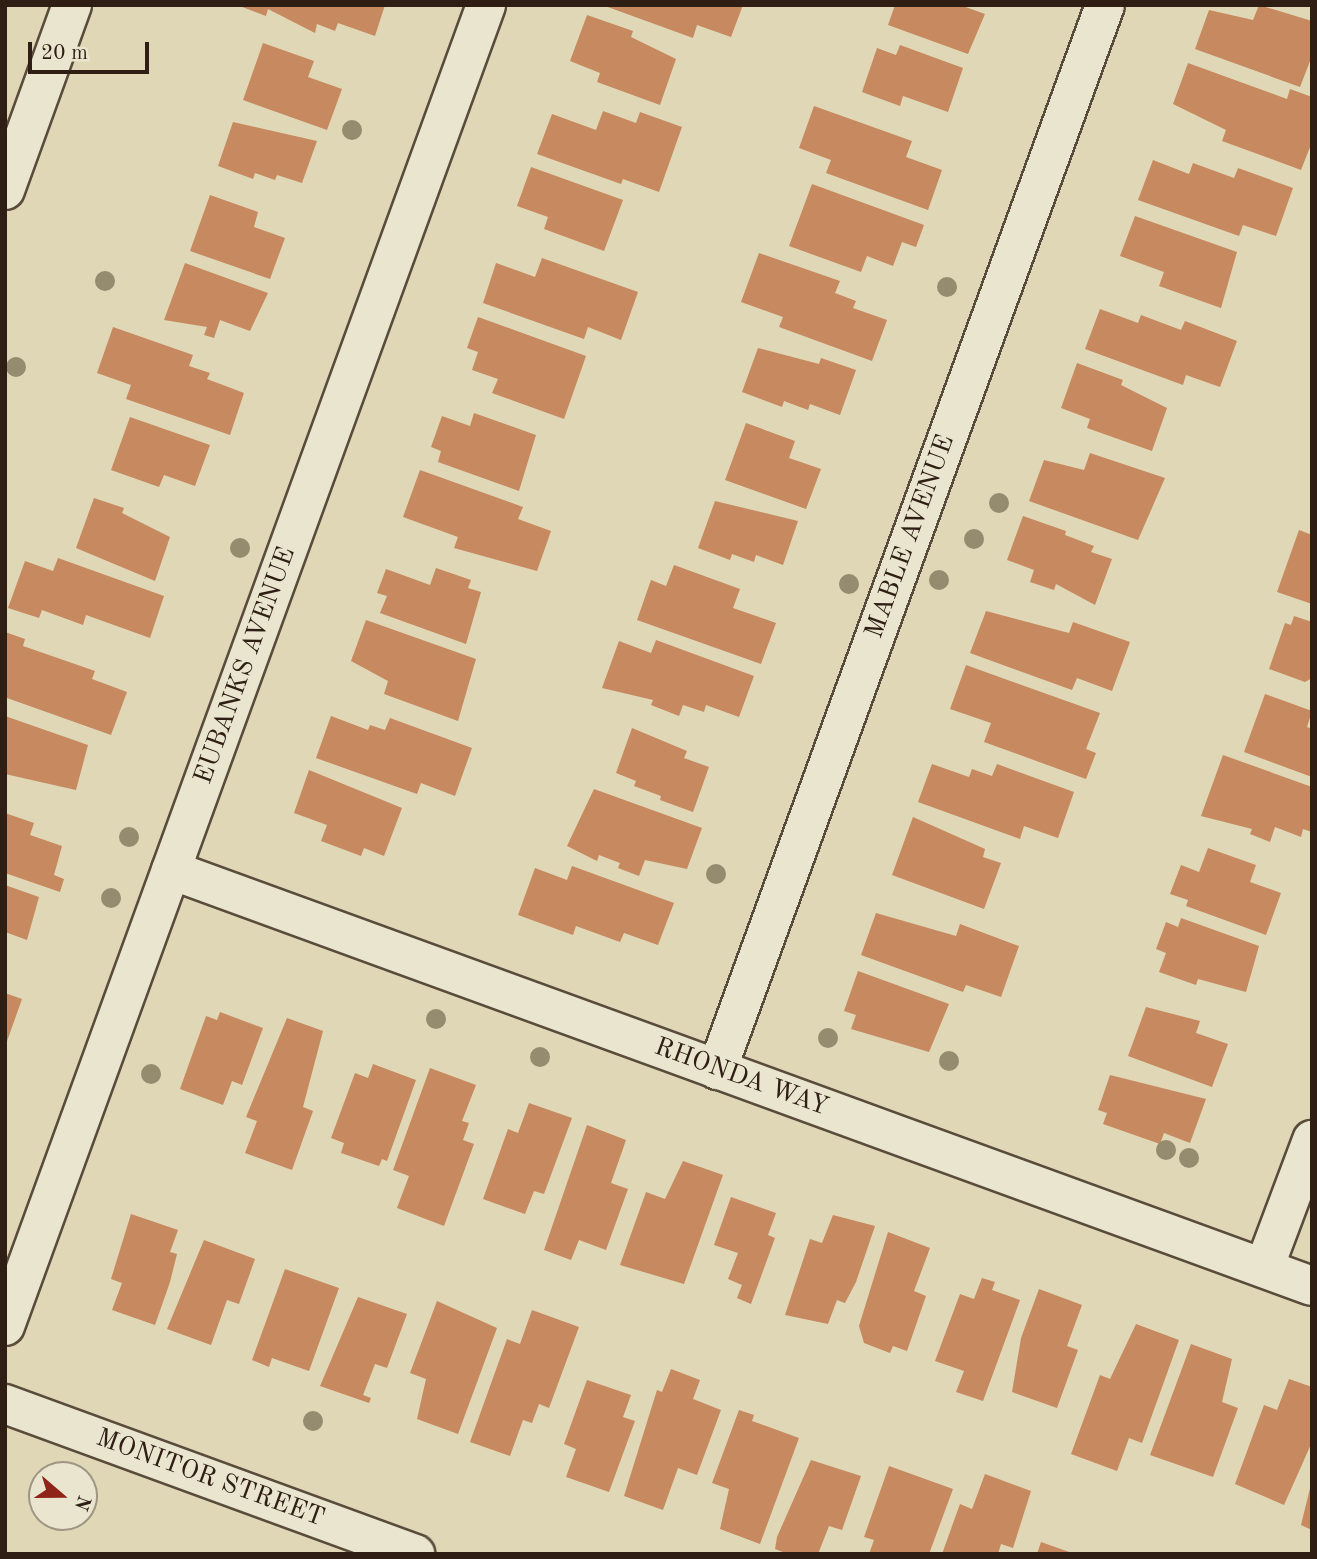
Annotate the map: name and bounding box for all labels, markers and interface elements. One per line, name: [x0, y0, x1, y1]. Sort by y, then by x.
scale bar: [32, 28, 152, 72]
text: 20 m: [41, 43, 88, 64]
street label: MABLE AVENUE: [860, 431, 962, 643]
street label: EUBANKS AVENUE: [189, 543, 303, 789]
street label: RHONDA WAY: [650, 1032, 832, 1124]
street label: MONITOR STREET: [92, 1423, 328, 1535]
north arrow: [28, 1461, 98, 1531]
text: N: [70, 1493, 93, 1513]

